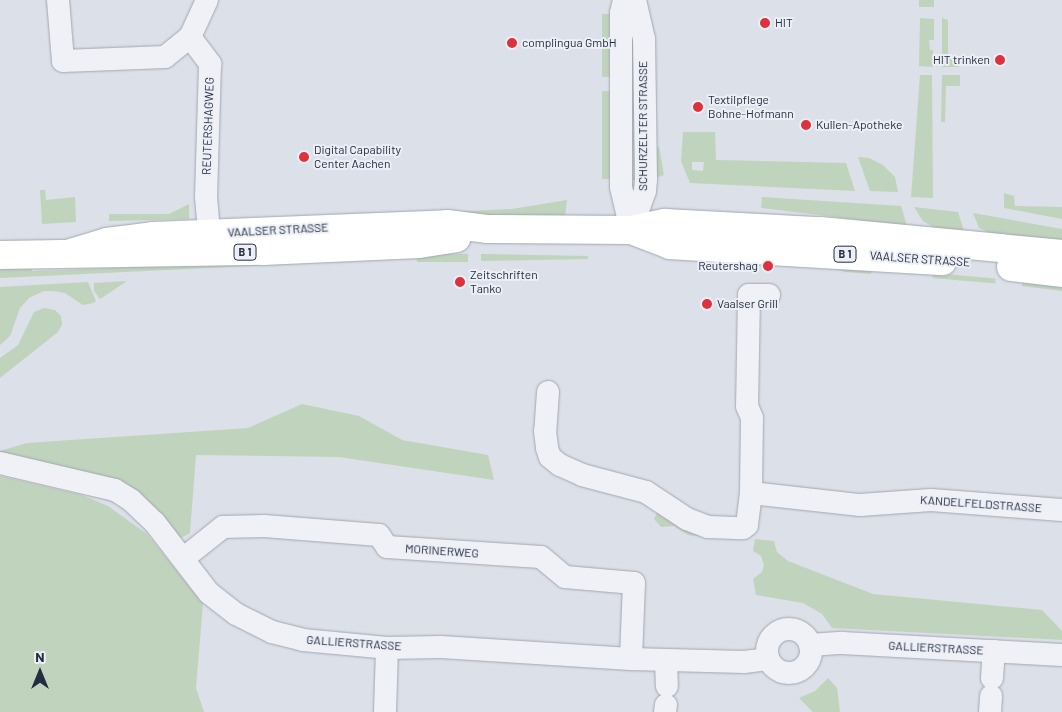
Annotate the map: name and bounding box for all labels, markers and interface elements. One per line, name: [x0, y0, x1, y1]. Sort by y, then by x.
place label: HIT: [775, 16, 793, 30]
marker: HIT: [759, 17, 771, 29]
place label: complingua GmbH: [522, 36, 617, 50]
marker: complingua GmbH: [506, 37, 518, 49]
place label: HIT trinken: [933, 53, 990, 67]
marker: HIT trinken: [994, 54, 1006, 66]
street label: SCHURZELTER STRASSE: [636, 61, 650, 191]
street label: REUTERSHAGWEG: [199, 77, 217, 175]
place label: Textilpflege Bohne-Hofmann: [708, 93, 794, 121]
marker: Textilpflege Bohne-Hofmann: [692, 101, 704, 113]
place label: Kullen-Apotheke: [816, 118, 902, 132]
marker: Kullen-Apotheke: [800, 119, 812, 131]
place label: Digital Capability Center Aachen: [314, 143, 401, 171]
marker: Digital Capability Center Aachen: [298, 151, 310, 163]
street label: VAALSER STRASSE: [227, 220, 329, 240]
road number: B 1: [232, 243, 258, 260]
road number: B 1: [832, 245, 858, 262]
street label: VAALSER STRASSE: [869, 248, 971, 270]
place label: Reutershag: [698, 259, 758, 273]
marker: Reutershag: [762, 260, 774, 272]
place label: Zeitschriften Tanko: [470, 268, 538, 296]
marker: Zeitschriften Tanko: [454, 276, 466, 288]
place label: Vaalser Grill: [717, 297, 778, 311]
marker: Vaalser Grill: [701, 298, 713, 310]
street label: KANDELFELDSTRASSE: [920, 493, 1042, 515]
street label: MORINERWEG: [405, 541, 479, 561]
street label: GALLIERSTRASSE: [306, 632, 402, 654]
street label: GALLIERSTRASSE: [888, 638, 984, 658]
north arrow: [15, 647, 65, 697]
text: N: [35, 648, 45, 665]

